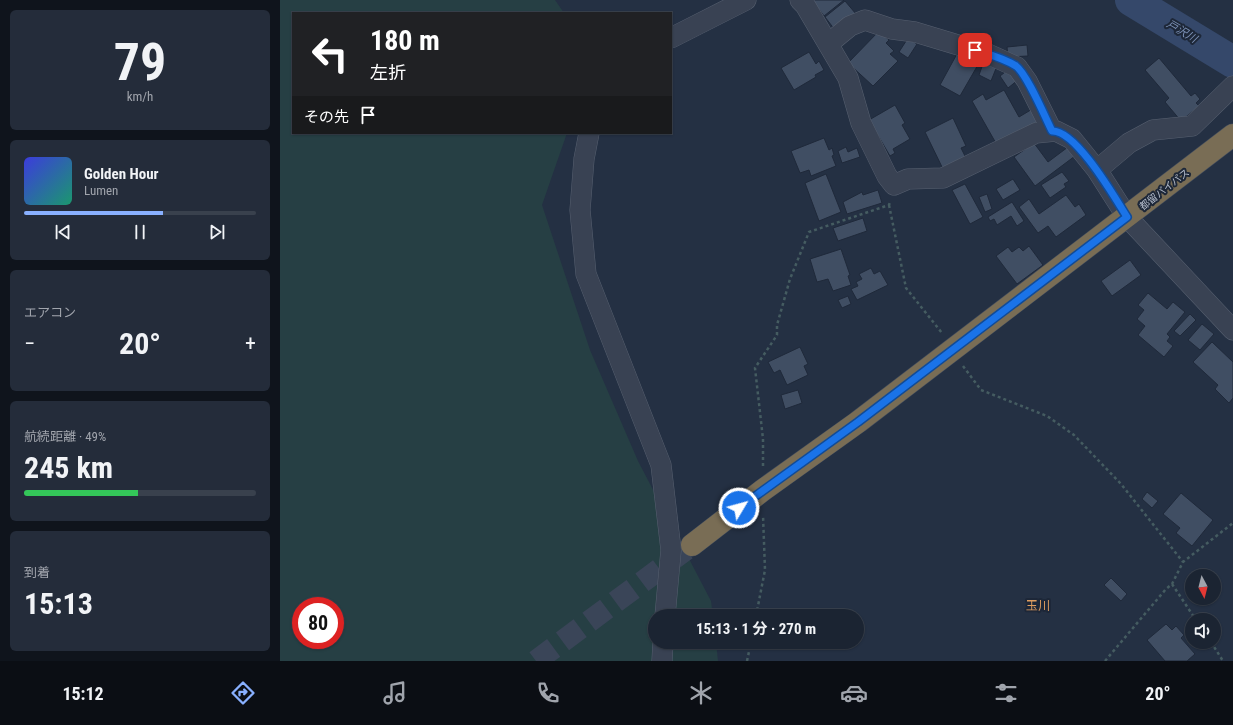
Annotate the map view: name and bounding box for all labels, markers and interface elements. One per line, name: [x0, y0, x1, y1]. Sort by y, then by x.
water label: 戸沢川: [1164, 17, 1200, 46]
text: 180 m: [370, 24, 440, 57]
icon: left: [304, 28, 356, 80]
text: 79: [114, 32, 166, 93]
pin: [958, 33, 992, 67]
icon: arrive: [964, 39, 986, 61]
text: 左折: [370, 62, 406, 83]
text: km/h: [127, 89, 153, 104]
icon: arrive: [357, 104, 379, 126]
text: その先: [304, 108, 349, 126]
text: Golden Hour: [84, 165, 159, 183]
street label: 都留バイパス: [1137, 167, 1191, 212]
text: Lumen: [84, 183, 118, 198]
icon: previous: [52, 221, 74, 243]
icon: pause: [129, 221, 151, 243]
icon: next: [206, 221, 228, 243]
text: エアコン: [24, 305, 76, 320]
text: 20°: [119, 326, 161, 361]
text: −: [24, 331, 35, 356]
text: +: [245, 331, 256, 356]
text: 航続距離 · 49%: [24, 429, 106, 444]
text: 245 km: [24, 450, 113, 485]
position arrow: [718, 487, 760, 529]
text: 到着: [24, 565, 50, 580]
north arrow: [1185, 569, 1221, 605]
map controls: [1185, 569, 1221, 649]
text: 15:13: [24, 586, 93, 621]
speed limit sign: 80: [292, 597, 344, 649]
district label: 玉川: [1026, 599, 1050, 613]
button: sound: [1185, 613, 1221, 649]
text: 15:13 · 1 分 · 270 m: [696, 620, 816, 638]
icon: directions: [229, 679, 257, 707]
icon: music: [381, 679, 409, 707]
icon: phone: [534, 679, 562, 707]
icon: climate: [687, 679, 715, 707]
icon: car: [840, 679, 868, 707]
icon: filters: [992, 679, 1020, 707]
text: 15:12: [62, 683, 104, 704]
text: 20°: [1145, 683, 1170, 704]

